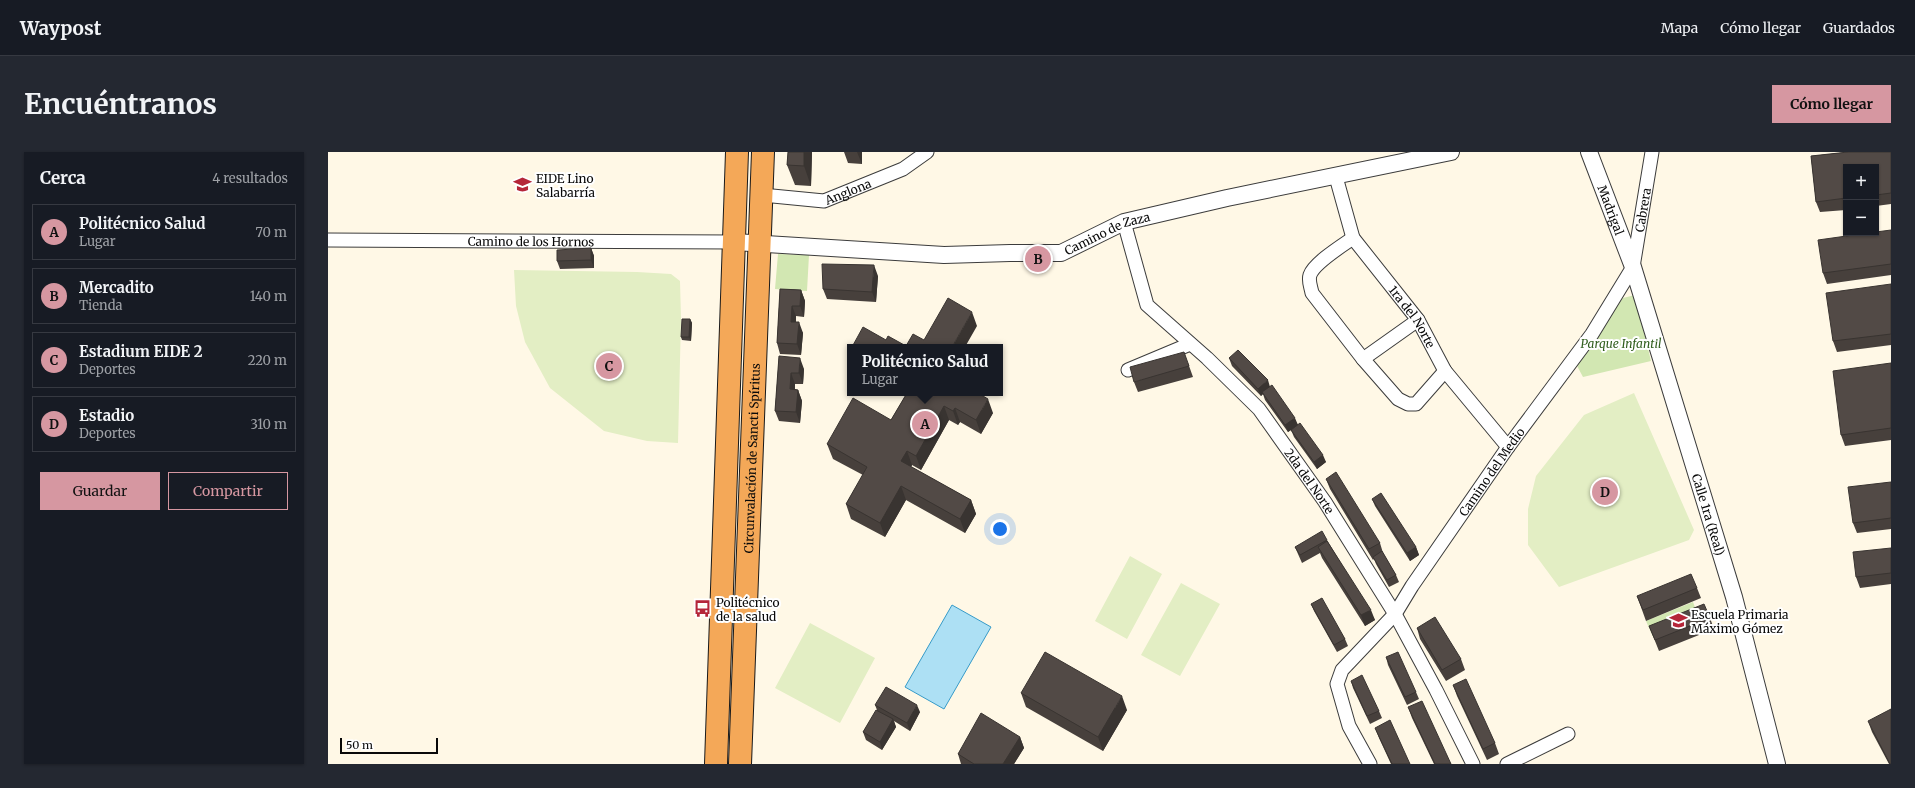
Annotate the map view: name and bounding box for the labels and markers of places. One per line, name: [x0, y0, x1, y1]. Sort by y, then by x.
place label: EIDE Lino Salabarría: [536, 171, 595, 200]
school or university icon: EIDE Lino Salabarría: [513, 175, 533, 195]
pin: B: [1025, 244, 1051, 274]
pin: C: [596, 351, 622, 381]
pin: A: [912, 409, 938, 439]
pin: D: [1592, 477, 1618, 507]
place label: Politécnico de la salud: [716, 595, 780, 624]
bus stop icon: Politécnico de la salud: [693, 599, 713, 619]
place label: Escuela Primaria Máximo Gómez: [1691, 607, 1789, 636]
school or university icon: Escuela Primaria Máximo Gómez: [1668, 611, 1688, 631]

